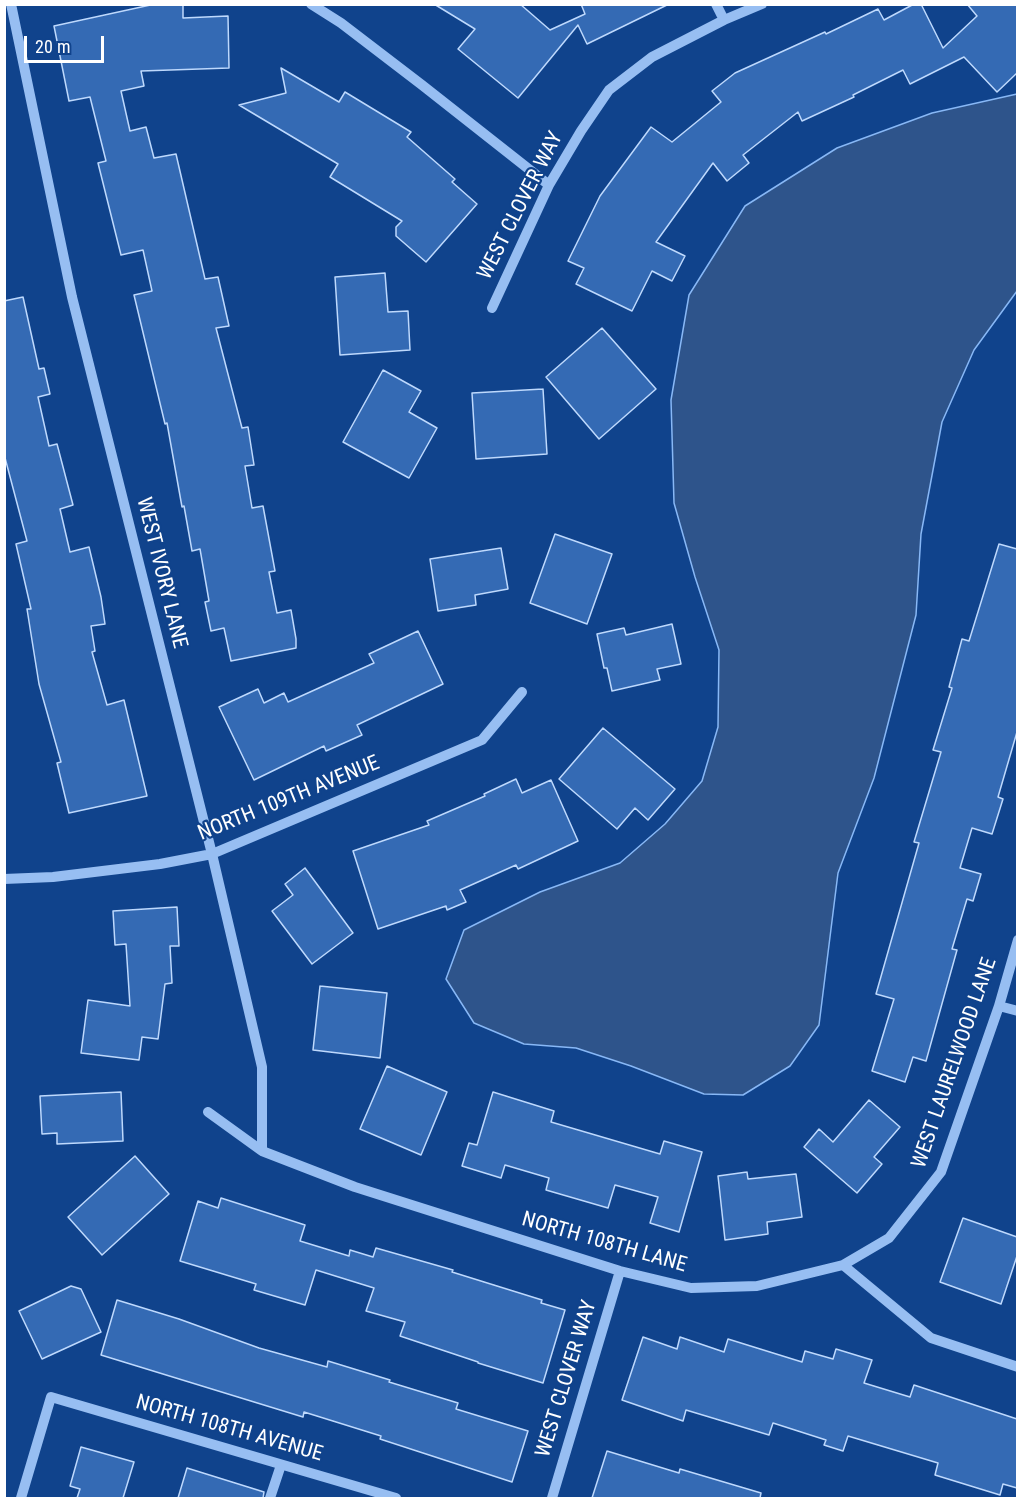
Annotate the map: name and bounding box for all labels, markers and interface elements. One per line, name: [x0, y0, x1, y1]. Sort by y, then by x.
scale bar: [27, 24, 106, 62]
text: 20 m: [35, 36, 70, 57]
street label: WEST CLOVER WAY: [473, 128, 569, 284]
street label: WEST IVORY LANE: [130, 495, 192, 651]
street label: NORTH 109TH AVENUE: [195, 751, 383, 847]
street label: WEST LAURELWOOD LANE: [907, 954, 1003, 1172]
street label: NORTH 108TH LANE: [519, 1207, 689, 1279]
street label: WEST CLOVER WAY: [531, 1298, 603, 1460]
street label: NORTH 108TH AVENUE: [133, 1390, 325, 1468]

